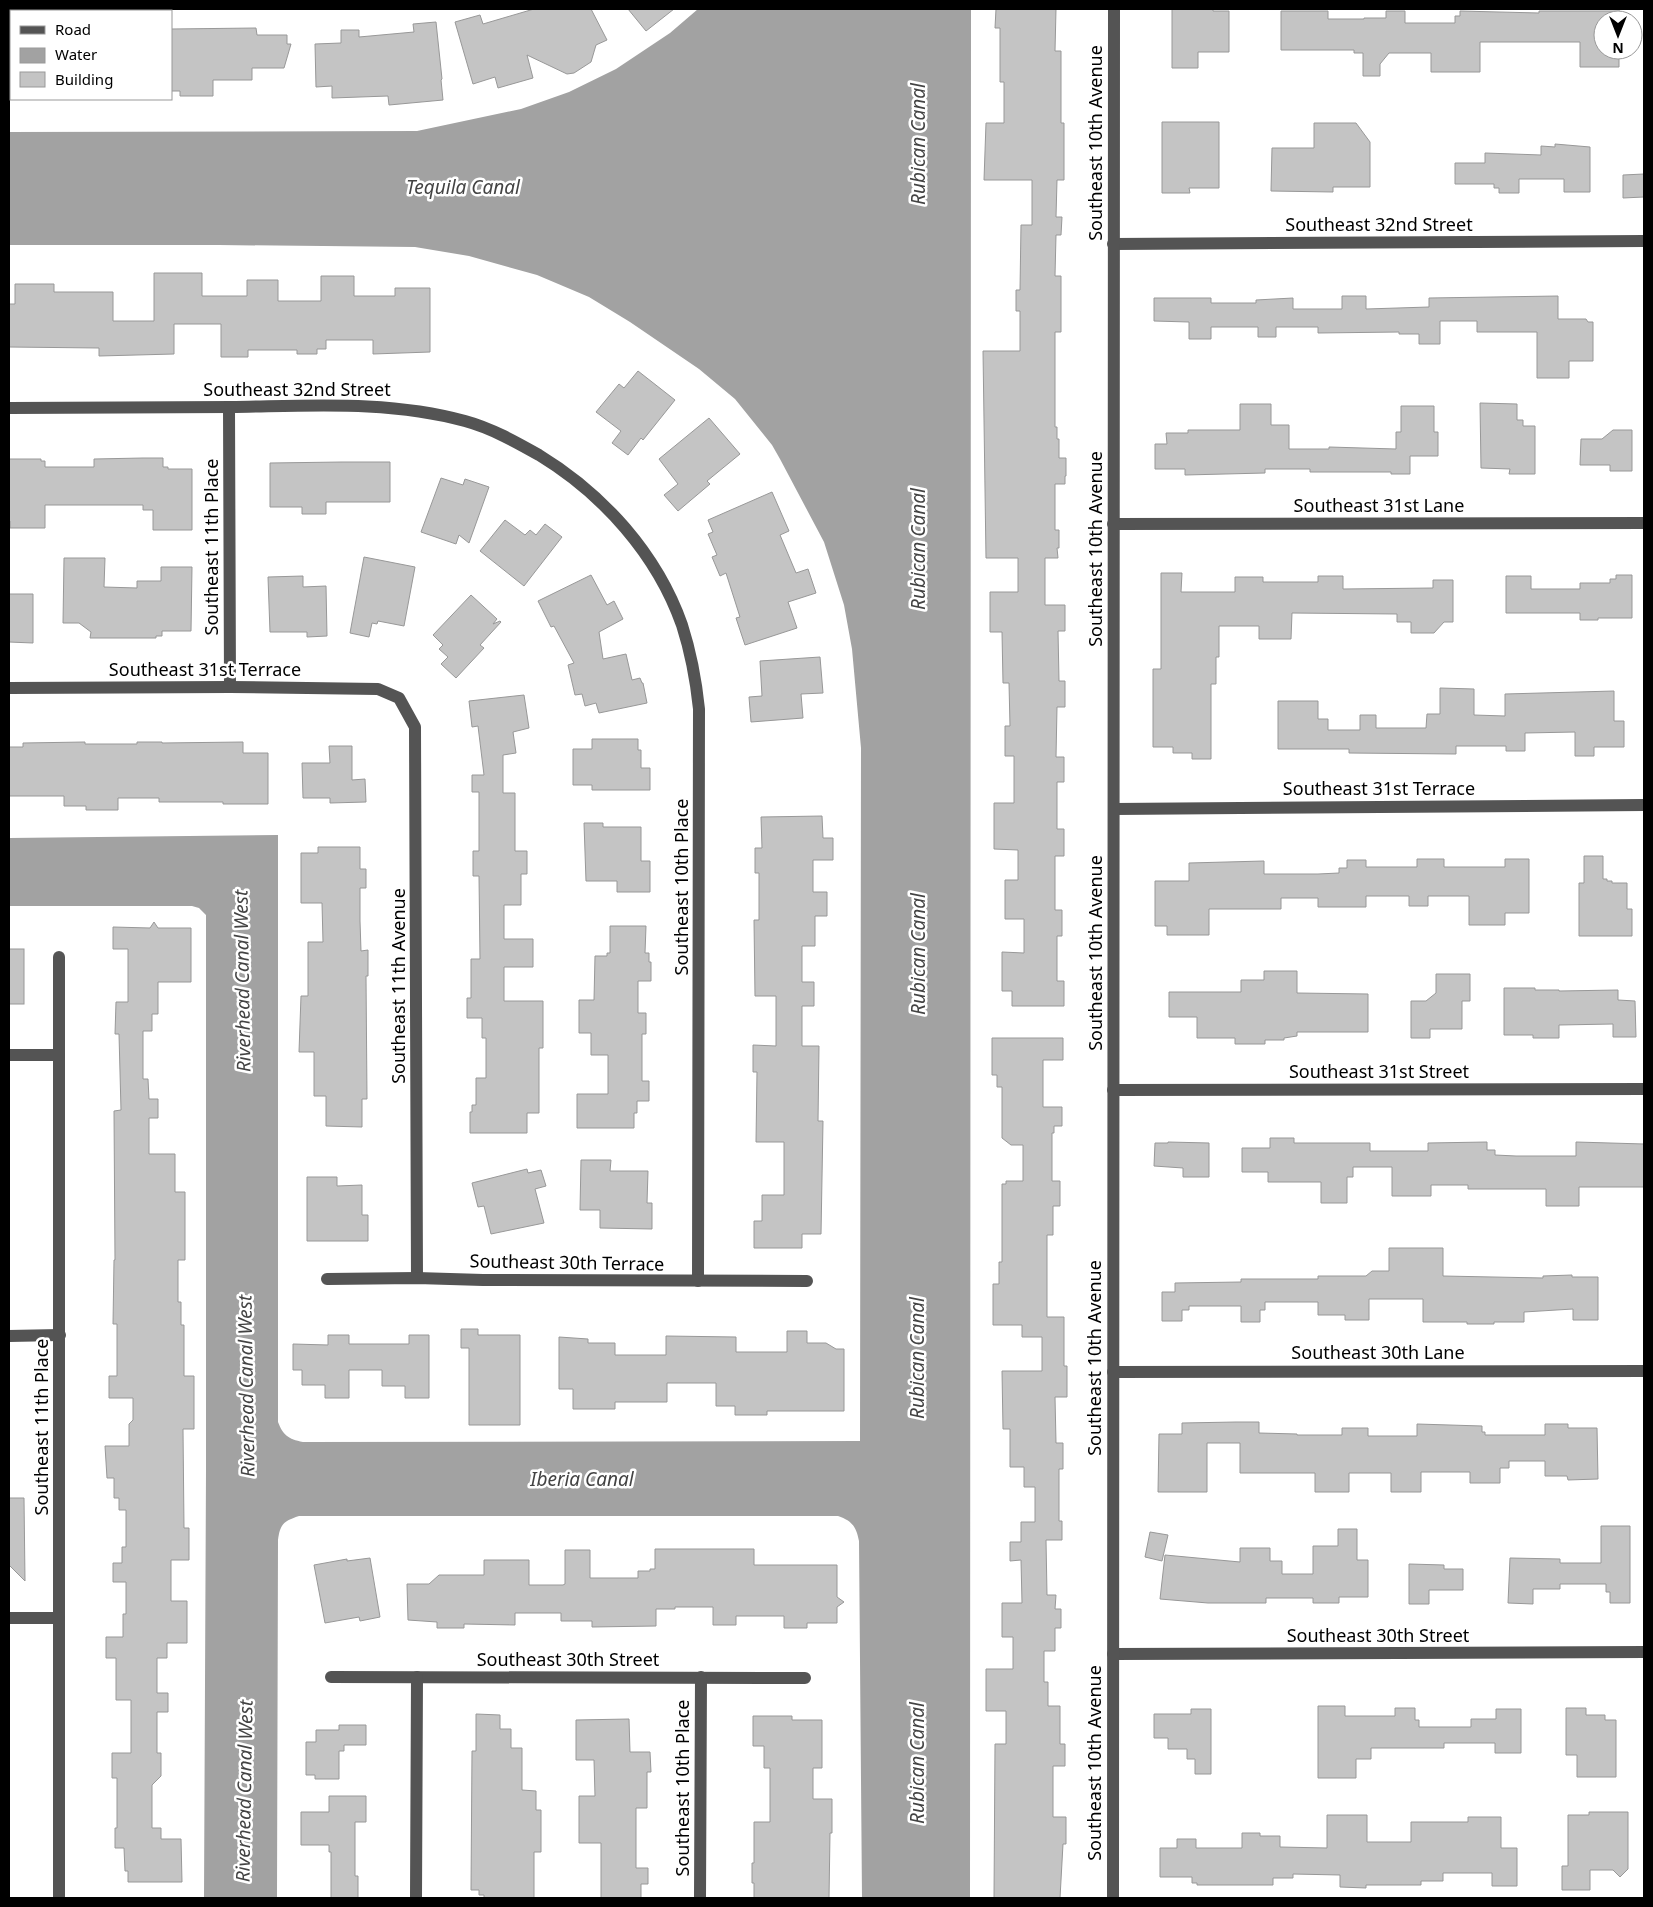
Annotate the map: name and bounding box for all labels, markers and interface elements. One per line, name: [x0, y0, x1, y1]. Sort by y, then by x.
legend: [10, 10, 172, 100]
north arrow: [1593, 10, 1643, 60]
text: Road: [55, 19, 91, 39]
text: N: [1612, 39, 1624, 58]
text: Water: [55, 44, 97, 64]
street label: Southeast 10th Avenue: [1083, 45, 1107, 241]
text: Building: [55, 69, 113, 89]
water label: Rubican Canal: [905, 82, 931, 205]
water label: Tequila Canal: [406, 174, 521, 200]
street label: Southeast 32nd Street: [1285, 212, 1473, 236]
street label: Southeast 32nd Street: [203, 377, 391, 401]
street label: Southeast 10th Avenue: [1083, 451, 1107, 647]
street label: Southeast 11th Place: [199, 459, 223, 635]
water label: Rubican Canal: [905, 487, 931, 610]
street label: Southeast 31st Lane: [1294, 493, 1464, 517]
street label: Southeast 31st Terrace: [109, 657, 301, 681]
street label: Southeast 31st Terrace: [1283, 776, 1475, 800]
street label: Southeast 10th Place: [669, 799, 693, 975]
street label: Southeast 10th Avenue: [1083, 855, 1107, 1051]
street label: Southeast 11th Avenue: [386, 888, 410, 1084]
water label: Riverhead Canal West: [227, 889, 257, 1072]
water label: Rubican Canal: [905, 892, 931, 1015]
street label: Southeast 31st Street: [1289, 1059, 1470, 1083]
street label: Southeast 30th Terrace: [469, 1248, 665, 1276]
street label: Southeast 10th Avenue: [1082, 1260, 1106, 1456]
water label: Riverhead Canal West: [231, 1294, 261, 1477]
water label: Rubican Canal: [904, 1296, 930, 1419]
street label: Southeast 11th Place: [29, 1339, 53, 1515]
street label: Southeast 30th Lane: [1291, 1340, 1465, 1364]
water label: Iberia Canal: [529, 1466, 635, 1492]
street label: Southeast 30th Street: [1287, 1623, 1470, 1647]
street label: Southeast 30th Street: [477, 1647, 660, 1671]
street label: Southeast 10th Avenue: [1082, 1665, 1106, 1861]
water label: Riverhead Canal West: [229, 1699, 259, 1882]
street label: Southeast 10th Place: [670, 1700, 694, 1876]
water label: Rubican Canal: [904, 1701, 930, 1824]

